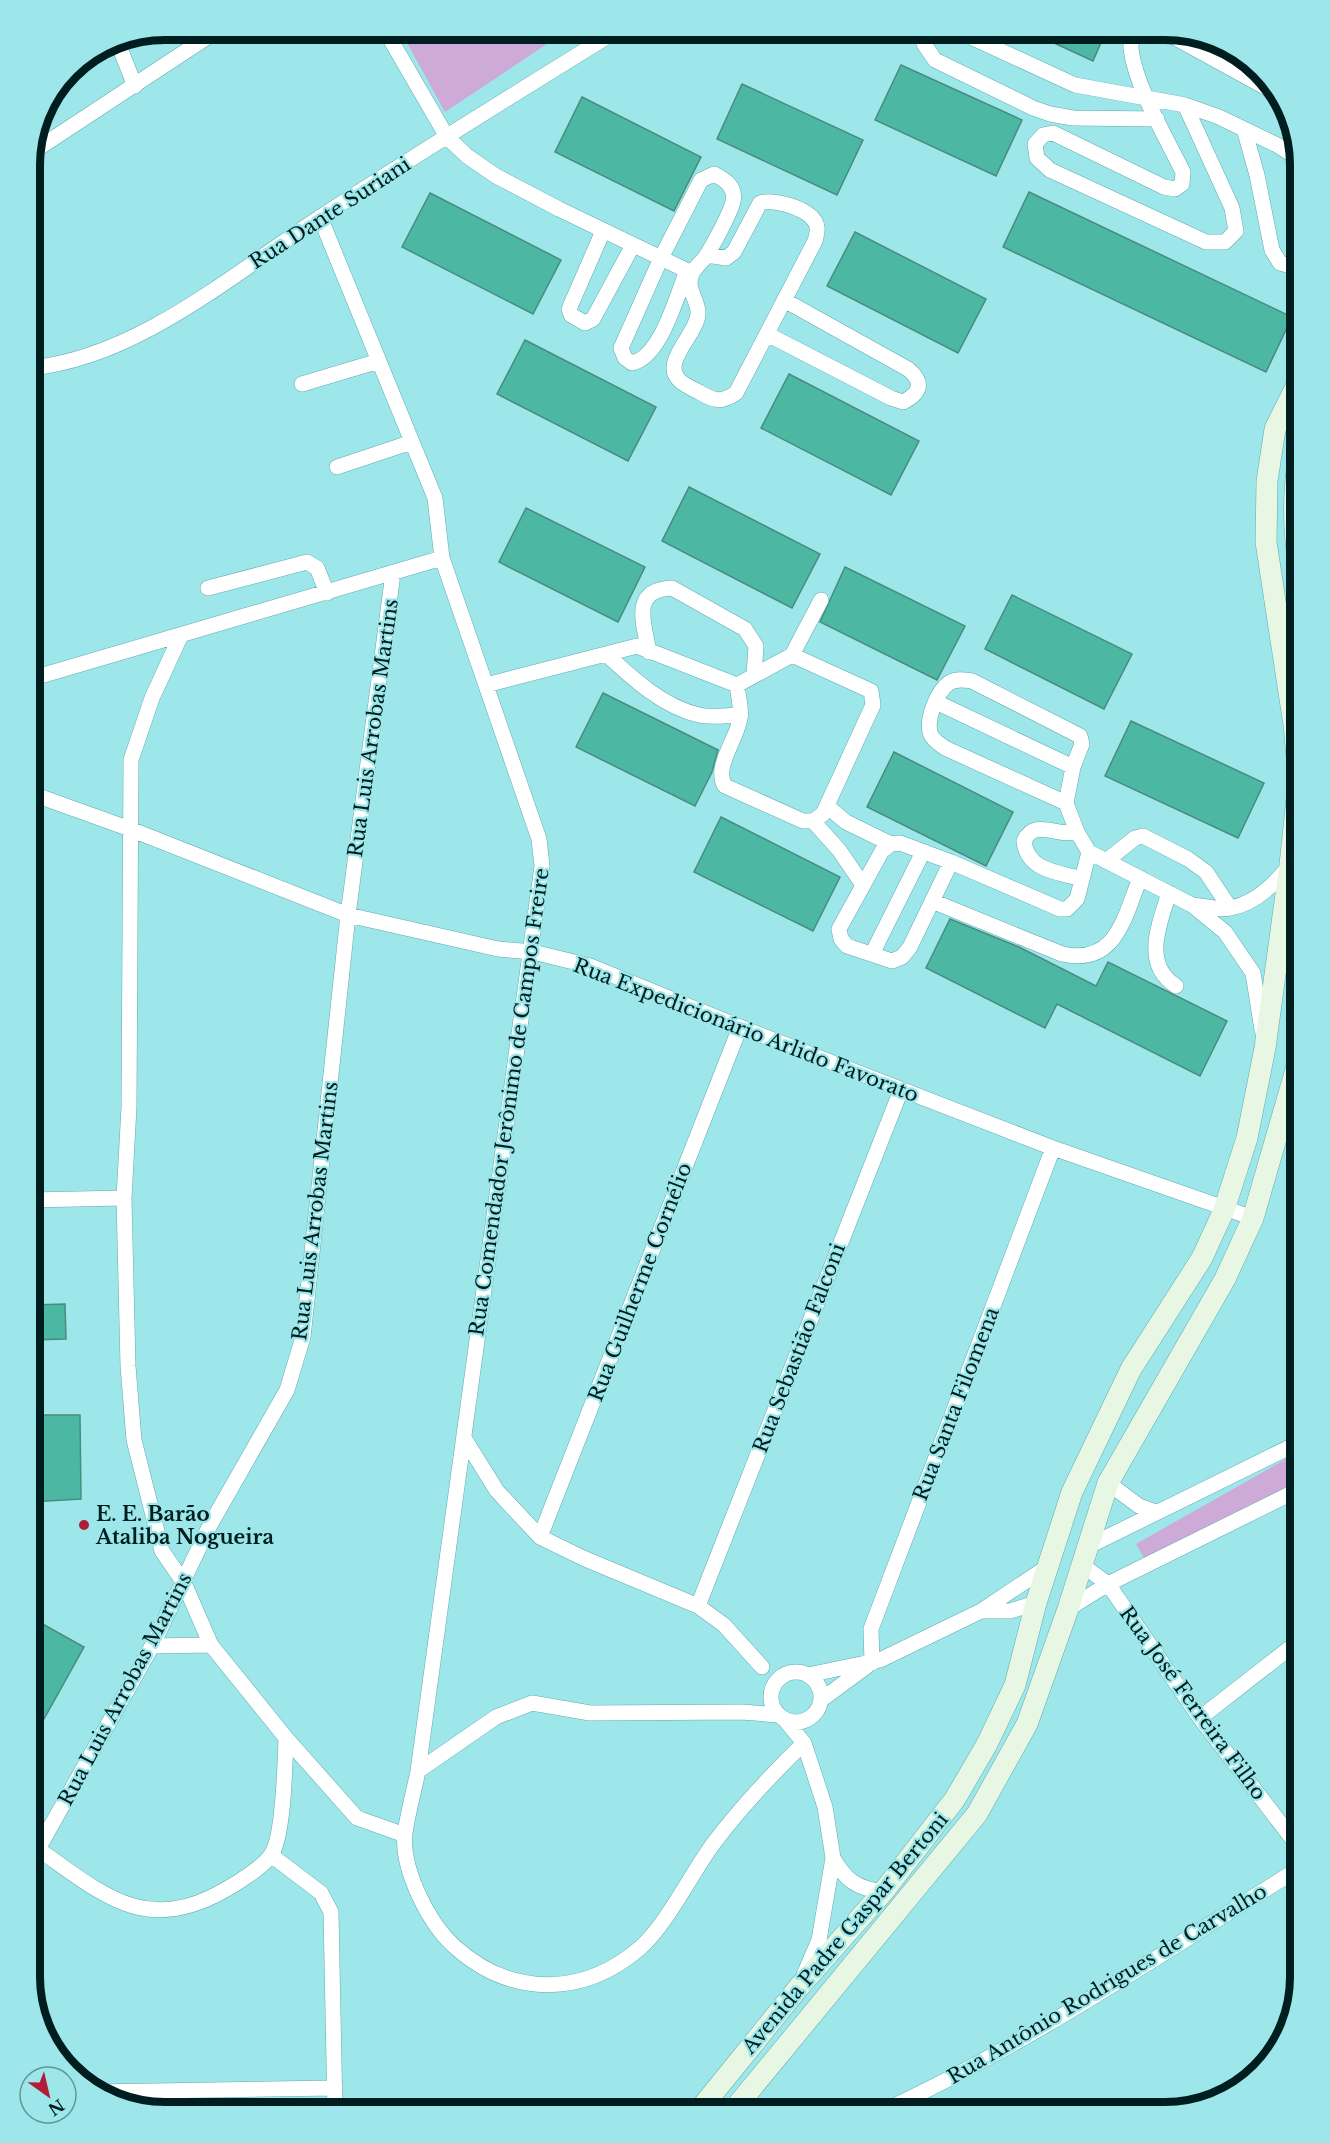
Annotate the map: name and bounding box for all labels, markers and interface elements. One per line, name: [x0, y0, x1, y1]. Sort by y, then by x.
street label: Rua Dante Suriani: [245, 152, 415, 274]
street label: Rua Luis Arrobas Martins: [343, 597, 403, 859]
street label: Rua Comendador Jerônimo de Campos Freire: [464, 867, 554, 1337]
street label: Rua Expedicionário Arlido Favorato: [570, 953, 922, 1107]
street label: Rua Luis Arrobas Martins: [287, 1080, 343, 1342]
street label: Rua Guilherme Cornélio: [583, 1159, 697, 1405]
street label: Rua Sebastião Falconi: [748, 1240, 850, 1456]
street label: Rua Santa Filomena: [908, 1303, 1004, 1504]
place label: E. E. Barão Ataliba Nogueira: [95, 1502, 274, 1549]
marker: E. E. Barão Ataliba Nogueira: [77, 1518, 91, 1532]
street label: Rua Luis Arrobas Martins: [53, 1568, 197, 1810]
street label: Rua José Ferreira Filho: [1115, 1602, 1271, 1804]
street label: Avenida Padre Gaspar Bertoni: [736, 1807, 953, 2059]
street label: Rua Antônio Rodrigues de Carvalho: [943, 1879, 1271, 2089]
north arrow: [18, 2065, 78, 2125]
text: N: [45, 2095, 68, 2120]

